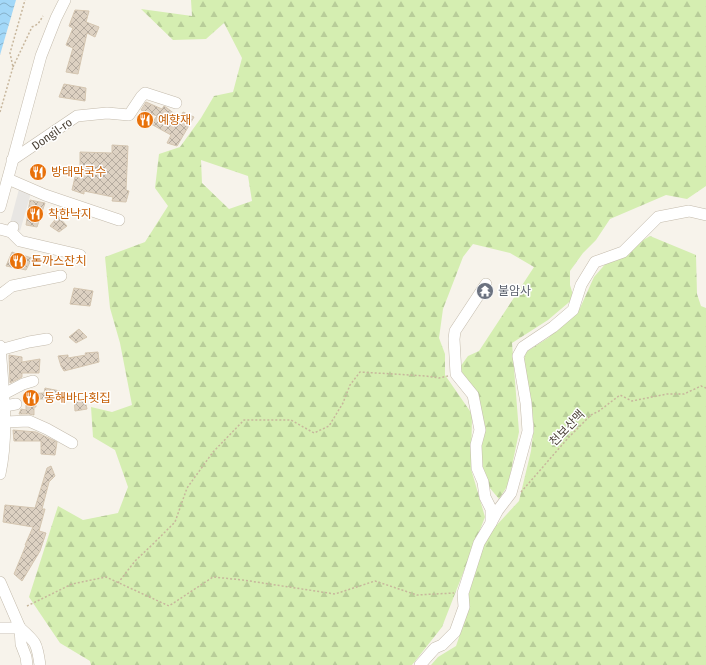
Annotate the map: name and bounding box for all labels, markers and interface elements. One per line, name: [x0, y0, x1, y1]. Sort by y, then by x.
restaurant icon: 예향재: [135, 110, 155, 130]
place label: 예향재: [158, 113, 191, 127]
street label: Dongil-ro: [29, 115, 75, 153]
restaurant icon: 방태막국수: [28, 162, 48, 182]
place label: 방태막국수: [51, 165, 106, 179]
restaurant icon: 착한낙지: [25, 204, 45, 224]
place label: 착한낙지: [48, 207, 92, 221]
restaurant icon: 돈까스잔치: [8, 251, 28, 271]
place label: 돈까스잔치: [31, 254, 86, 268]
temple icon: 불암사: [475, 281, 495, 301]
place label: 불암사: [498, 284, 531, 298]
restaurant icon: 동해바다횟집: [21, 388, 41, 408]
place label: 동해바다횟집: [44, 391, 110, 405]
street label: 천보산맥: [547, 407, 587, 449]

